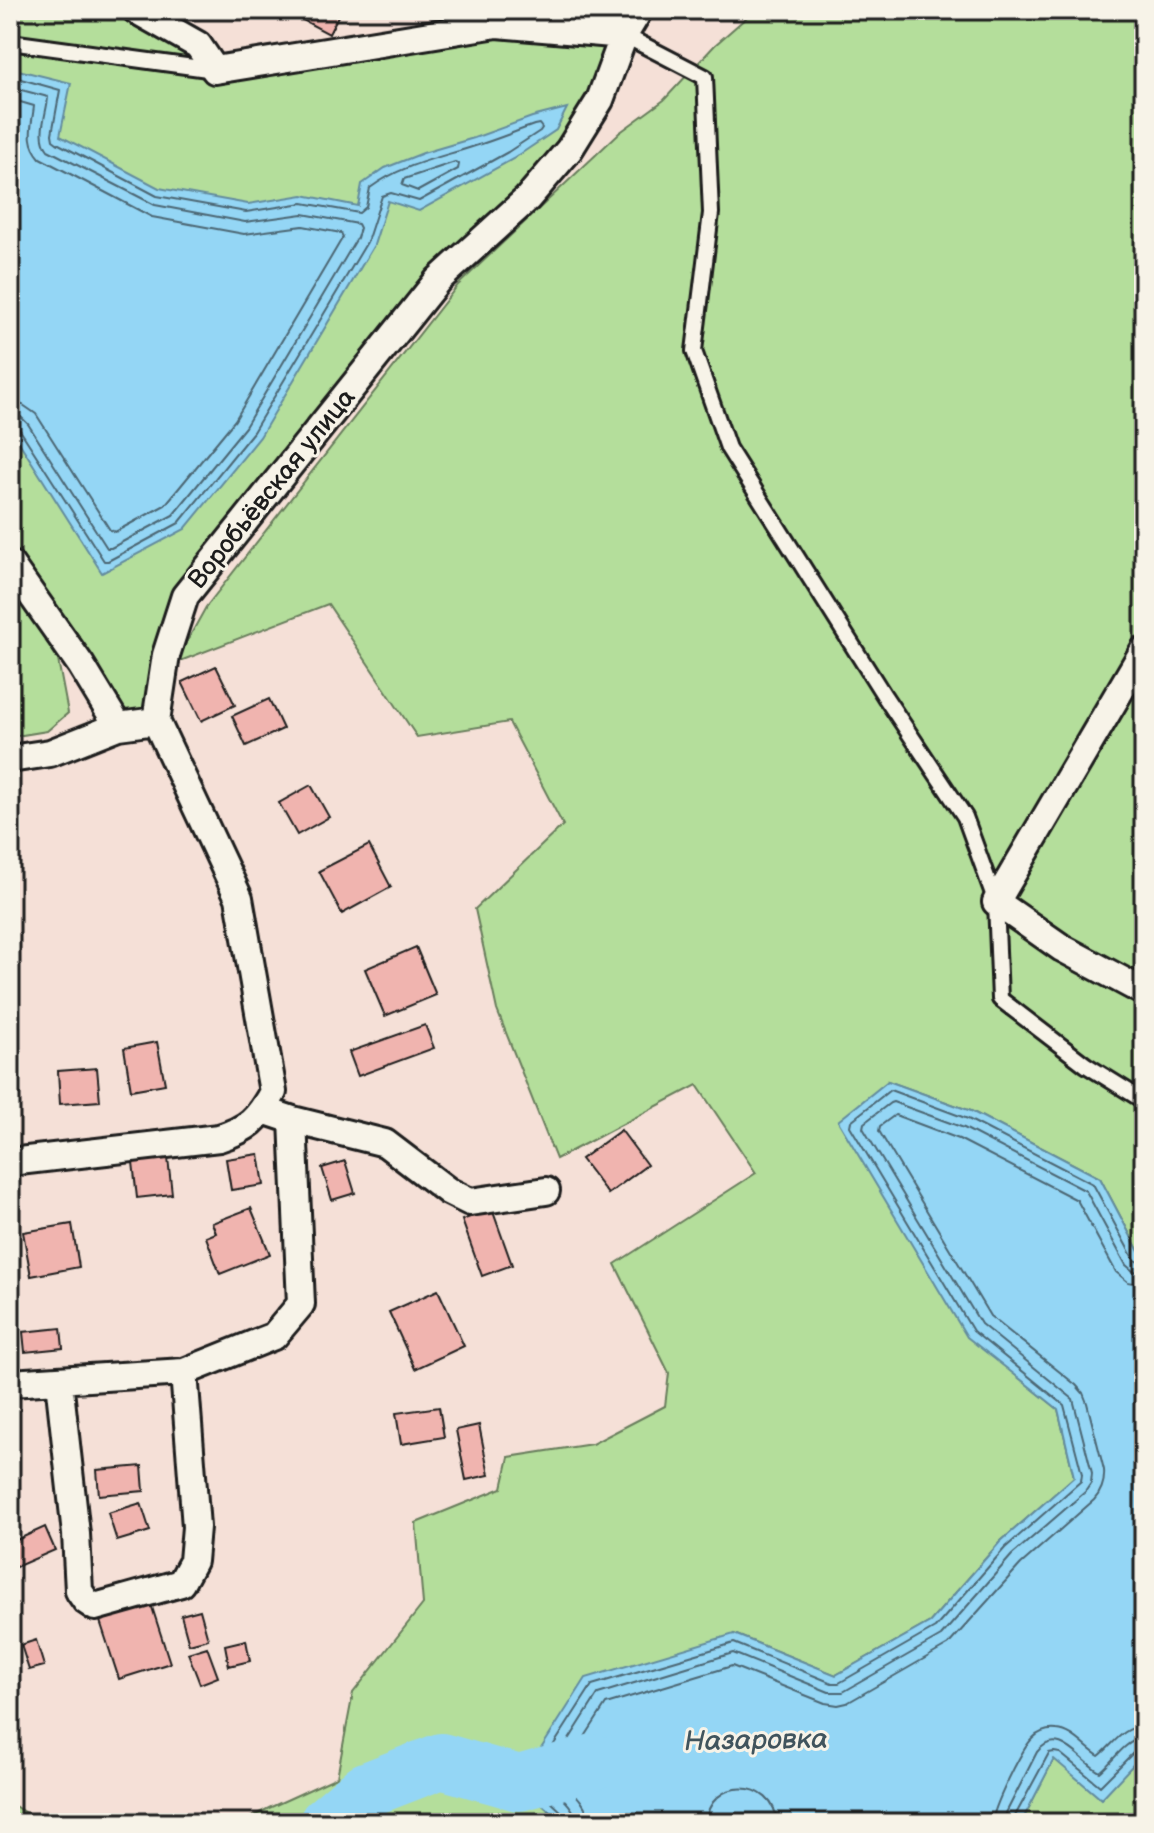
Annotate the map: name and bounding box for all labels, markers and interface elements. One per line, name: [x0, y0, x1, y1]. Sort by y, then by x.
street label: Воробьёвская улица: [182, 383, 362, 595]
water label: Назаровка: [684, 1723, 828, 1758]

